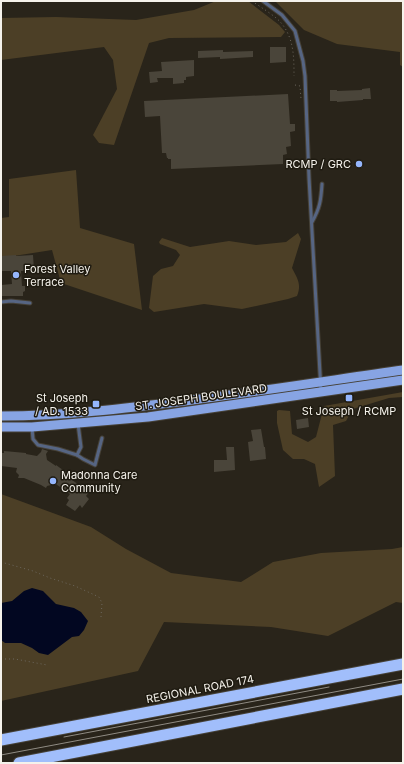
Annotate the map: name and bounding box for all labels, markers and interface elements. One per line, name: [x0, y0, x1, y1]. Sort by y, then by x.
place label: RCMP / GRC: [285, 157, 351, 171]
marker: RCMP / GRC: [354, 159, 364, 169]
place label: Forest Valley Terrace: [24, 262, 90, 289]
marker: Forest Valley Terrace: [11, 270, 21, 280]
street label: ST. JOSEPH BOULEVARD: [134, 381, 268, 413]
place label: St Joseph / AD. 1533: [35, 391, 88, 418]
marker: St Joseph / RCMP: [344, 393, 354, 403]
marker: St Joseph / AD. 1533: [91, 399, 101, 409]
place label: St Joseph / RCMP: [302, 404, 396, 418]
place label: Madonna Care Community: [61, 468, 137, 495]
marker: Madonna Care Community: [48, 476, 58, 486]
street label: REGIONAL ROAD 174: [145, 672, 255, 706]

